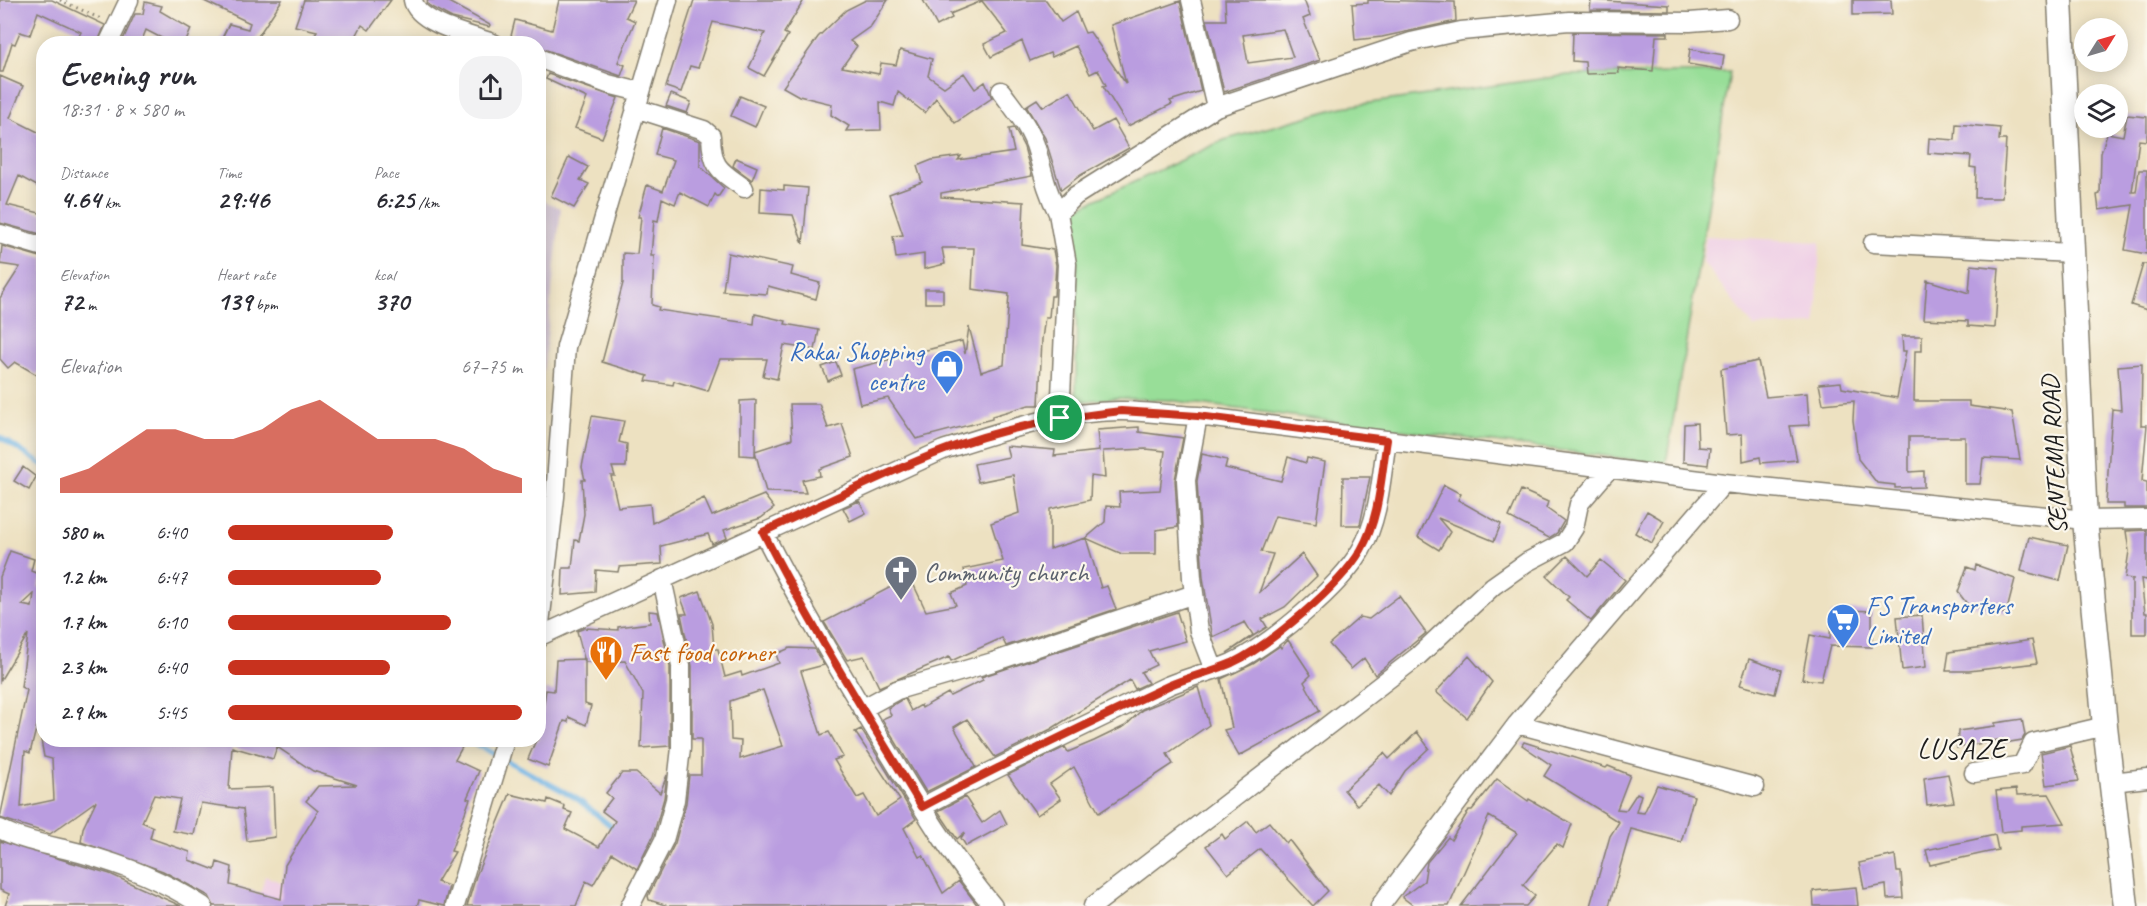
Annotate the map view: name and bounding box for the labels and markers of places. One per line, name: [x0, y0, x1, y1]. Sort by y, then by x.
place label: Rakai Shopping centre: [789, 335, 926, 398]
shop icon: Rakai Shopping centre: [929, 348, 965, 395]
pin: [1034, 392, 1085, 443]
church icon: Community church: [883, 554, 919, 601]
place label: Community church: [924, 556, 1090, 589]
place label: FS Transporters Limited: [1866, 589, 2014, 652]
supermarket icon: FS Transporters Limited: [1825, 602, 1861, 649]
restaurant icon: Fast food corner: [588, 634, 624, 681]
place label: Fast food corner: [629, 636, 776, 669]

